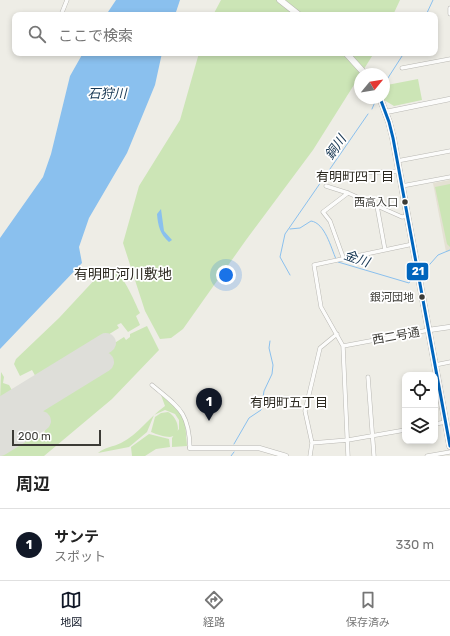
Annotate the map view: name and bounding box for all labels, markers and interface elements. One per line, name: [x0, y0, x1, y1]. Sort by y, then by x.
search box: [12, 12, 438, 56]
icon: search: [26, 23, 48, 45]
text: ここで検索: [58, 27, 133, 45]
north arrow: [354, 68, 390, 104]
water label: 石狩川: [87, 86, 128, 101]
water label: 銅川: [322, 131, 350, 162]
district label: 有明町四丁目: [316, 169, 394, 184]
place label: 西高入口: [354, 196, 398, 209]
marker: 西高入口: [400, 197, 410, 207]
water label: 金川: [342, 247, 373, 270]
line badge: 21: [406, 262, 429, 281]
your location: [216, 265, 236, 285]
text: 21: [412, 265, 424, 278]
district label: 有明町河川敷地: [74, 266, 172, 283]
place label: 銀河団地: [370, 291, 414, 304]
marker: 銀河団地: [417, 292, 427, 302]
street label: 西二号通: [371, 325, 421, 347]
map controls: [402, 372, 438, 444]
button: locate: [402, 372, 438, 408]
pin: 1: [196, 388, 222, 421]
district label: 有明町五丁目: [250, 395, 328, 410]
button: layers: [402, 408, 438, 444]
scale bar: [12, 428, 101, 447]
text: 200 m: [18, 430, 51, 443]
text: 周辺: [16, 474, 50, 494]
text: サンテ: [54, 528, 99, 546]
text: 1: [26, 537, 32, 552]
text: 330 m: [395, 537, 434, 552]
text: スポット: [54, 549, 106, 564]
tab: 地図: [60, 589, 82, 629]
tab: 経路: [203, 589, 225, 629]
tab: 保存済み: [346, 589, 390, 629]

